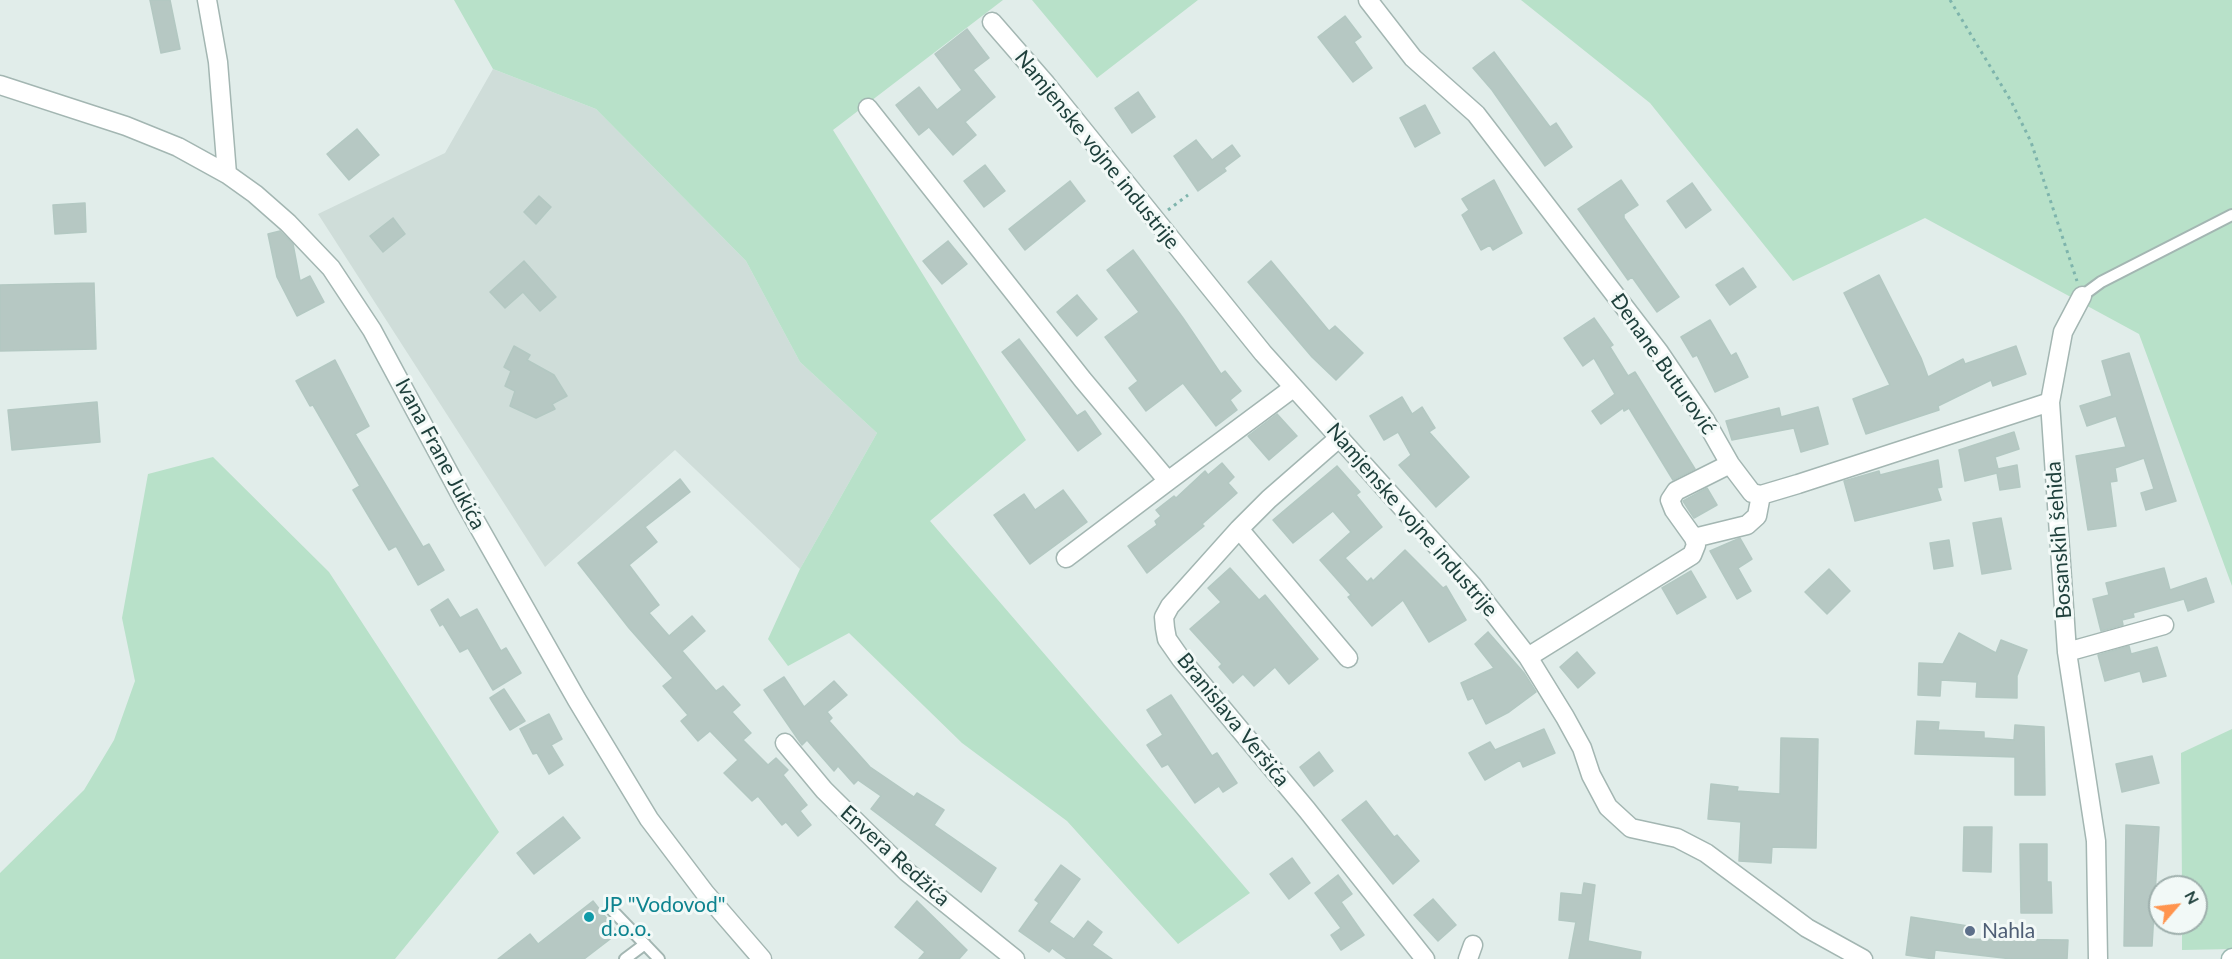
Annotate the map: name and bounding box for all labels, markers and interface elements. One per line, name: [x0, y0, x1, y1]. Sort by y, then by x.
street label: Namjenske vojne industrije: [1009, 46, 1185, 254]
street label: Đenane Buturović: [1605, 289, 1721, 439]
street label: Ivana Frane Jukića: [390, 374, 490, 534]
street label: Namjenske vojne industrije: [1321, 418, 1503, 622]
street label: Bosanskih šehida: [2041, 461, 2077, 619]
street label: Branislava Veršića: [1171, 648, 1295, 792]
street label: Envera Redžića: [835, 800, 955, 912]
north arrow: [2148, 875, 2208, 935]
text: N: [2181, 887, 2204, 907]
place label: JP "Vodovod" d.o.o.: [601, 892, 726, 942]
marker: JP "Vodovod" d.o.o.: [582, 910, 596, 924]
place label: Nahla: [1982, 918, 2035, 944]
marker: Nahla: [1963, 924, 1977, 938]

